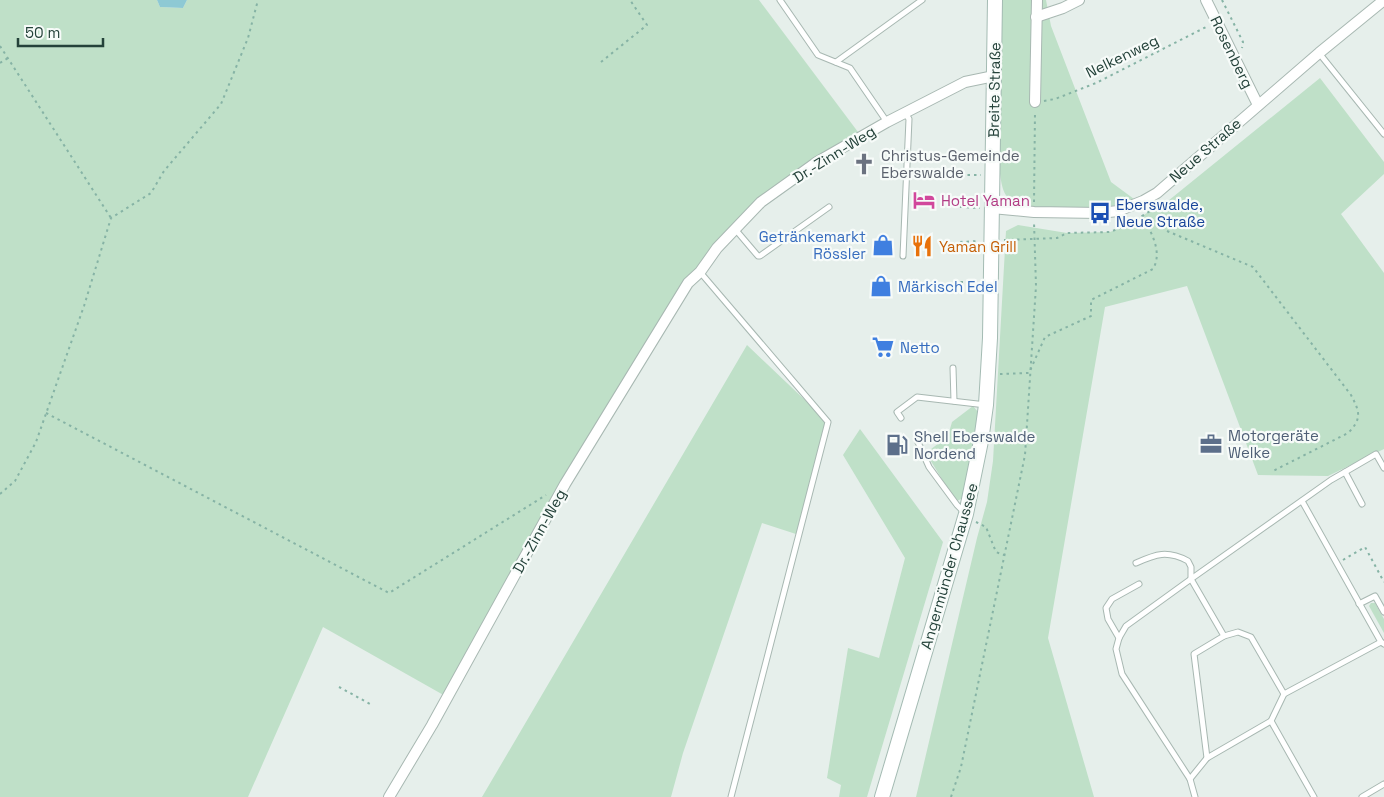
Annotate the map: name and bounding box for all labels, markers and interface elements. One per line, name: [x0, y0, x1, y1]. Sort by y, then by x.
street label: Rosenberg: [1206, 13, 1258, 91]
scale bar: [18, 15, 102, 47]
text: 50 m: [25, 23, 60, 42]
street label: Nelkenweg: [1083, 30, 1161, 82]
street label: Breite Straße: [984, 42, 1004, 138]
street label: Neue Straße: [1165, 114, 1245, 186]
street label: Dr.-Zinn-Weg: [789, 121, 879, 187]
place label: Christus-Gemeinde Eberswalde: [881, 146, 1020, 182]
church icon: Christus-Gemeinde Eberswalde: [851, 151, 877, 177]
hotel icon: Hotel Yaman: [911, 187, 937, 213]
place label: Hotel Yaman: [941, 191, 1030, 210]
place label: Eberswalde, Neue Straße: [1116, 195, 1205, 231]
bus stop icon: Eberswalde, Neue Straße: [1087, 200, 1113, 226]
place label: Getränkemarkt Rössler: [759, 227, 866, 263]
shop icon: Getränkemarkt Rössler: [870, 232, 896, 258]
restaurant icon: Yaman Grill: [909, 233, 935, 259]
place label: Yaman Grill: [939, 237, 1017, 256]
shop icon: Märkisch Edel: [868, 273, 894, 299]
place label: Märkisch Edel: [898, 277, 998, 296]
supermarket icon: Netto: [870, 334, 896, 360]
place label: Netto: [900, 338, 940, 357]
place label: Motorgeräte Welke: [1228, 426, 1319, 462]
place label: Shell Eberswalde Nordend: [914, 427, 1036, 463]
office icon: Motorgeräte Welke: [1198, 431, 1224, 457]
fuel station icon: Shell Eberswalde Nordend: [884, 432, 910, 458]
street label: Angermünder Chaussee: [916, 481, 982, 651]
street label: Dr.-Zinn-Weg: [508, 485, 570, 577]

